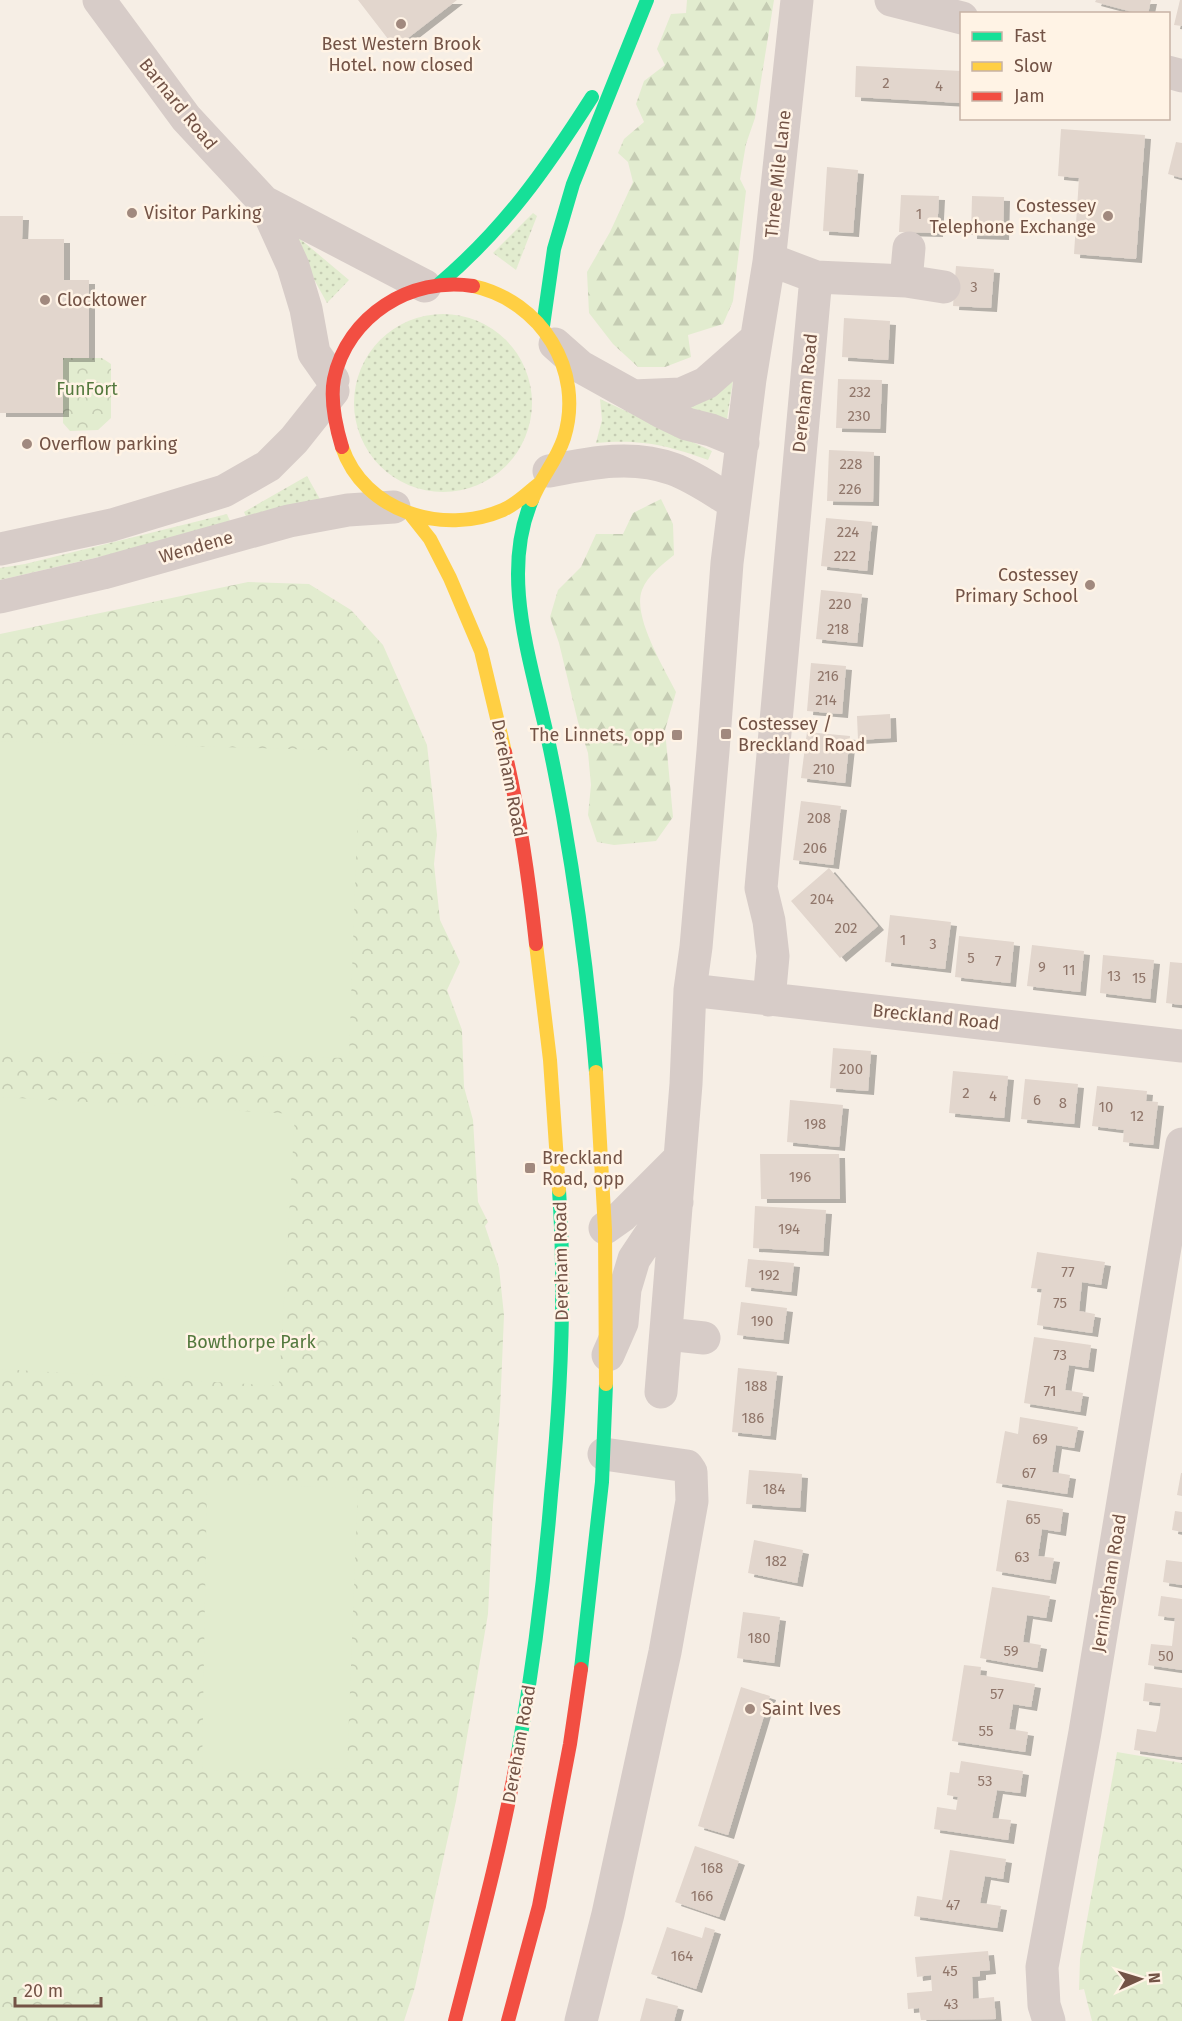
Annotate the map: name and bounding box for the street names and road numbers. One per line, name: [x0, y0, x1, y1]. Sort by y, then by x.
street label: Barnard Road: [134, 54, 222, 154]
street label: Three Mile Lane: [760, 109, 796, 239]
street label: Dereham Road: [788, 332, 822, 454]
street label: Wendene: [156, 526, 236, 568]
street label: Dereham Road: [487, 717, 531, 839]
street label: Breckland Road: [871, 999, 1001, 1035]
street label: Dereham Road: [549, 1201, 573, 1321]
street label: Jerningham Road: [1087, 1512, 1131, 1654]
street label: Dereham Road: [498, 1683, 540, 1805]

